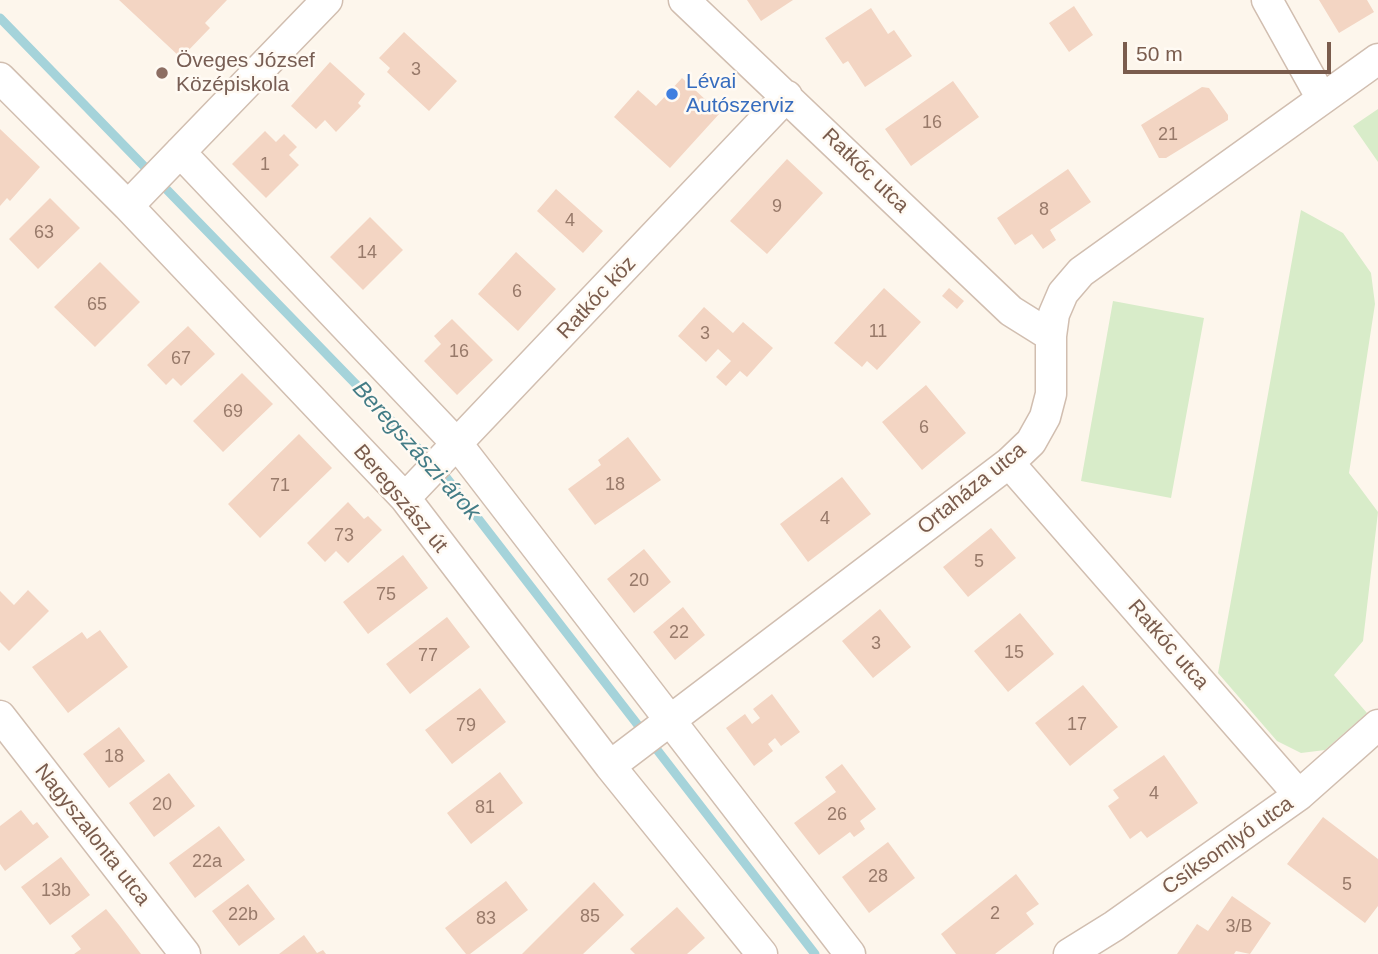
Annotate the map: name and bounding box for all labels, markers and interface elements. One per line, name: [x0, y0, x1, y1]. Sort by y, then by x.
scale bar: [1126, 28, 1334, 72]
text: 50 m: [1136, 42, 1183, 65]
place label: Öveges József Középiskola: [176, 48, 315, 98]
house number: 3: [411, 59, 421, 81]
marker: Öveges József Középiskola: [154, 65, 170, 81]
place label: Lévai Autószerviz: [686, 69, 795, 119]
marker: Lévai Autószerviz: [664, 86, 680, 102]
house number: 16: [922, 112, 942, 134]
street label: Ratkóc utca: [816, 123, 914, 219]
house number: 21: [1158, 124, 1178, 146]
house number: 1: [260, 154, 270, 176]
house number: 9: [772, 196, 782, 218]
house number: 8: [1039, 199, 1049, 221]
house number: 4: [565, 210, 575, 232]
house number: 63: [34, 222, 54, 244]
house number: 14: [357, 242, 377, 264]
street label: Ratkóc köz: [552, 251, 642, 345]
house number: 6: [512, 281, 522, 303]
house number: 65: [87, 294, 107, 316]
house number: 11: [869, 321, 887, 343]
house number: 3: [700, 323, 710, 345]
house number: 16: [449, 341, 469, 363]
house number: 67: [171, 348, 191, 370]
water label: Beregszászi-árok: [346, 376, 486, 526]
house number: 69: [223, 401, 243, 423]
house number: 6: [919, 417, 929, 439]
street label: Ortaháza utca: [913, 438, 1031, 540]
street label: Beregszász út: [348, 440, 452, 558]
house number: 18: [605, 474, 625, 496]
house number: 71: [270, 475, 290, 497]
house number: 4: [820, 508, 830, 530]
house number: 73: [334, 525, 354, 547]
house number: 5: [974, 551, 984, 573]
house number: 20: [629, 570, 649, 592]
house number: 75: [376, 584, 396, 606]
street label: Ratkóc utca: [1122, 595, 1214, 695]
house number: 22: [669, 622, 689, 644]
house number: 3: [871, 633, 881, 655]
house number: 15: [1004, 642, 1024, 664]
house number: 77: [418, 645, 438, 667]
house number: 17: [1067, 714, 1087, 736]
house number: 79: [456, 715, 476, 737]
house number: 18: [104, 746, 124, 768]
street label: Nagyszalonta utca: [29, 759, 155, 911]
house number: 4: [1149, 783, 1159, 805]
street label: Csíksomlyó utca: [1158, 792, 1298, 900]
house number: 20: [152, 794, 172, 816]
house number: 81: [475, 797, 495, 819]
house number: 26: [827, 804, 847, 826]
house number: 22a: [192, 851, 222, 873]
house number: 28: [868, 866, 888, 888]
house number: 5: [1342, 874, 1352, 896]
house number: 13b: [41, 880, 71, 902]
house number: 2: [990, 903, 1000, 925]
house number: 22b: [228, 904, 258, 926]
house number: 85: [580, 906, 600, 928]
house number: 83: [476, 908, 496, 930]
house number: 3/B: [1225, 916, 1253, 938]

